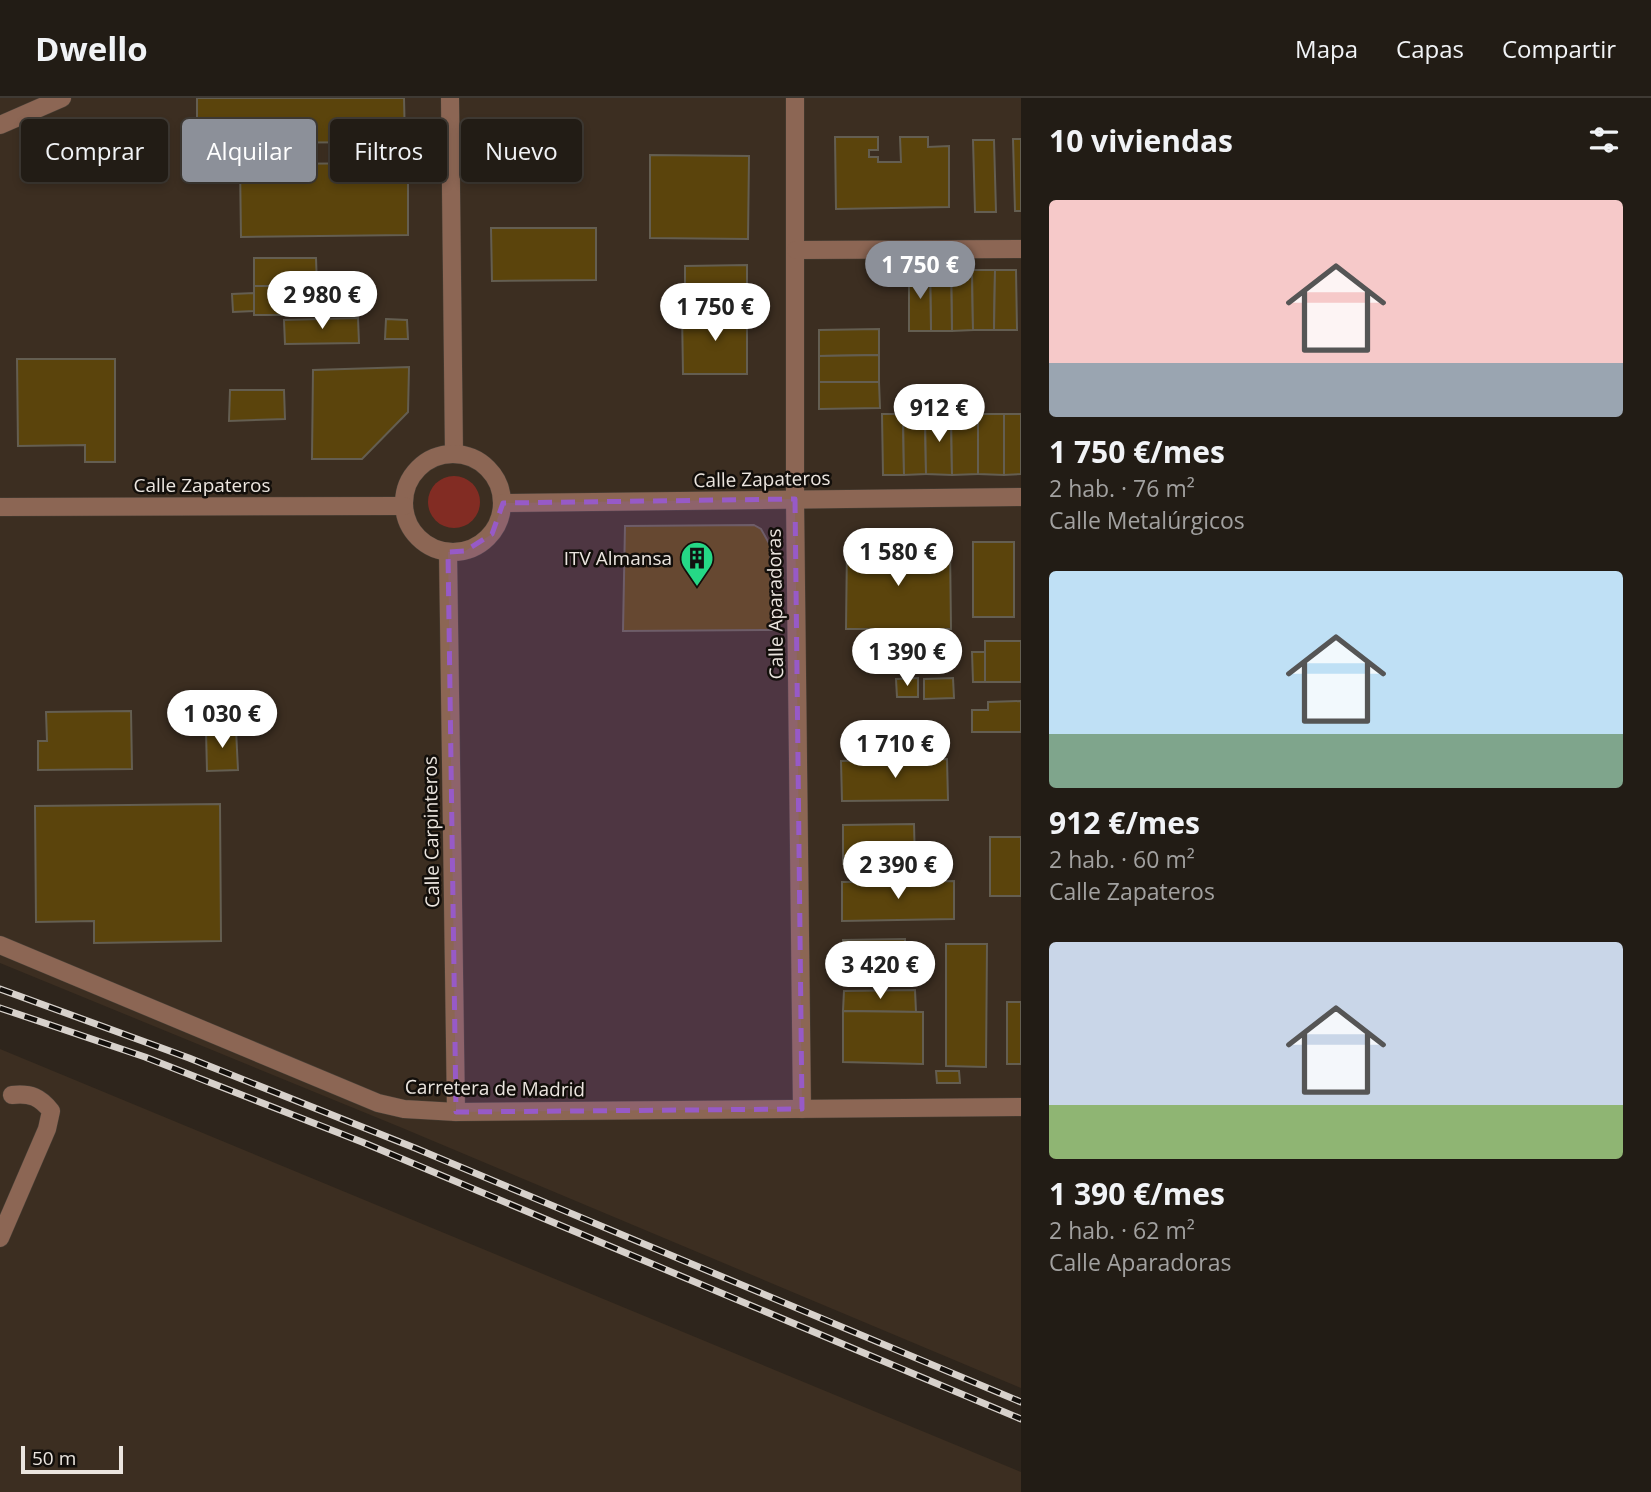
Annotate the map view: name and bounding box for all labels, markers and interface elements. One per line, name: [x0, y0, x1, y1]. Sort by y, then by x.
text: Dwello: [35, 26, 148, 71]
text: Mapa: [1295, 32, 1358, 65]
text: Capas: [1396, 32, 1464, 65]
text: Compartir: [1502, 32, 1616, 65]
chip: Comprar: [21, 119, 168, 182]
chip: Alquilar: [182, 119, 316, 182]
chip: Filtros: [330, 119, 447, 182]
chip: Nuevo: [461, 119, 582, 182]
text: 10 viviendas: [1049, 120, 1233, 161]
icon: filters: [1585, 121, 1623, 159]
pin: 1 750 €: [855, 242, 985, 301]
icon: home: [1273, 245, 1399, 371]
text: 1 750 €: [881, 248, 959, 280]
pin: 2 980 €: [257, 272, 387, 331]
text: 2 980 €: [283, 278, 361, 310]
pin: 1 750 €: [650, 284, 780, 343]
text: 1 750 €: [676, 290, 754, 322]
pin: 912 €: [890, 384, 988, 444]
text: 912 €: [910, 391, 968, 423]
text: 1 750 €/mes: [1049, 431, 1225, 472]
street label: Calle Zapateros: [693, 465, 831, 493]
street label: Calle Zapateros: [133, 472, 271, 498]
text: 2 hab. · 76 m²: [1049, 472, 1195, 504]
text: Calle Metalúrgicos: [1049, 504, 1245, 536]
street label: Calle Aparadoras: [761, 528, 789, 680]
pin: 1 580 €: [833, 528, 963, 588]
text: 1 580 €: [859, 535, 937, 567]
building icon: ITV Almansa: [678, 539, 716, 588]
place label: ITV Almansa: [564, 545, 672, 571]
icon: home: [1273, 616, 1399, 742]
pin: 1 390 €: [842, 628, 972, 688]
text: 1 390 €: [868, 635, 946, 667]
pin: 1 030 €: [157, 690, 287, 750]
text: 1 030 €: [183, 697, 261, 729]
pin: 1 710 €: [830, 720, 960, 780]
text: 1 710 €: [856, 727, 934, 759]
street label: Calle Carpinteros: [417, 756, 445, 908]
text: 912 €/mes: [1049, 802, 1200, 843]
pin: 2 390 €: [833, 842, 963, 901]
text: 2 hab. · 60 m²: [1049, 843, 1195, 875]
text: 2 390 €: [859, 848, 937, 880]
text: Calle Zapateros: [1049, 875, 1215, 907]
pin: 3 420 €: [815, 942, 945, 1001]
text: 3 420 €: [841, 948, 919, 980]
icon: home: [1273, 987, 1399, 1113]
street label: Carretera de Madrid: [405, 1073, 585, 1103]
text: 1 390 €/mes: [1049, 1173, 1225, 1214]
text: 2 hab. · 62 m²: [1049, 1214, 1195, 1246]
text: Calle Aparadoras: [1049, 1246, 1231, 1278]
scale bar: [21, 1443, 122, 1475]
text: 50 m: [32, 1445, 76, 1471]

